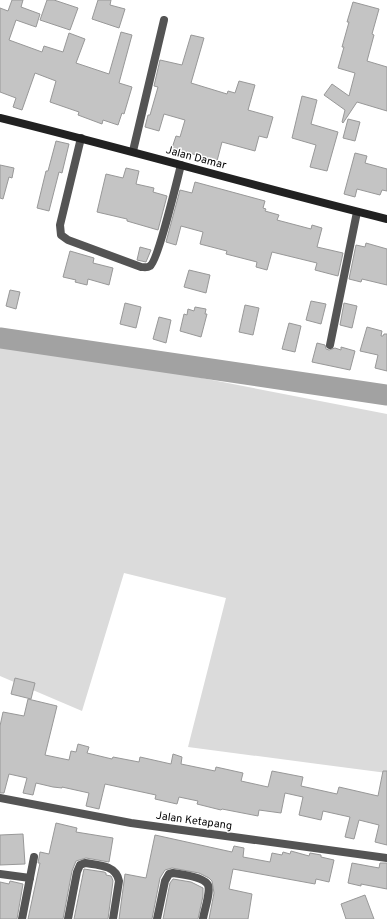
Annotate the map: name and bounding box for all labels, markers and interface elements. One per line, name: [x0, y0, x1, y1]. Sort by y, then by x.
street label: Jalan Damar: [164, 143, 229, 173]
street label: Jalan Ketapang: [155, 809, 233, 833]

